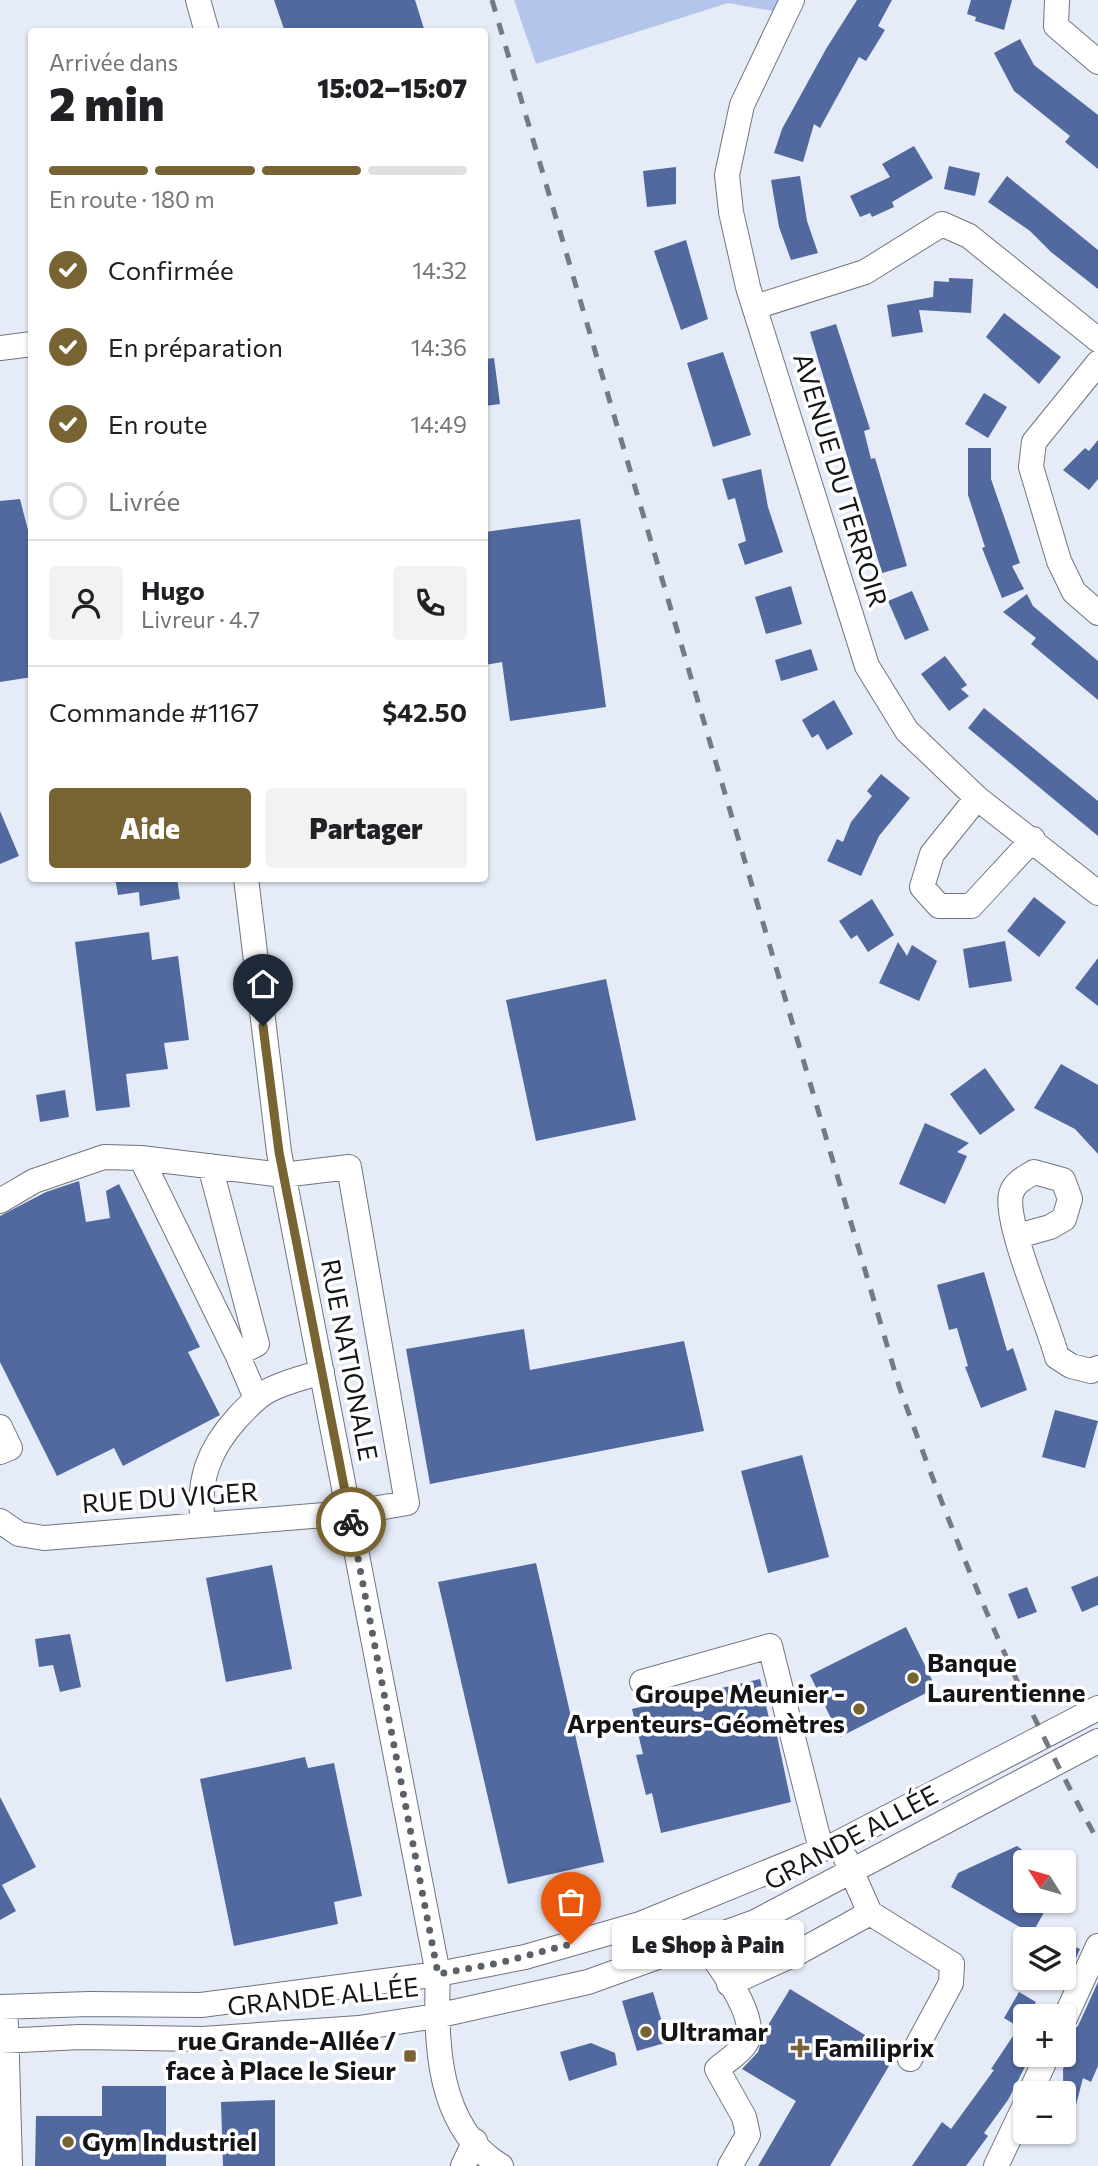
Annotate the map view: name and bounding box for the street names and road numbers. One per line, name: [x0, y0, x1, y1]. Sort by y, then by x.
street label: AVENUE DU TERROIR: [788, 349, 895, 610]
street label: RUE NATIONALE: [316, 1256, 385, 1463]
street label: RUE DU VIGER: [81, 1475, 259, 1518]
street label: GRANDE ALLÉE: [758, 1778, 942, 1895]
street label: GRANDE ALLÉE: [226, 1970, 420, 2021]

